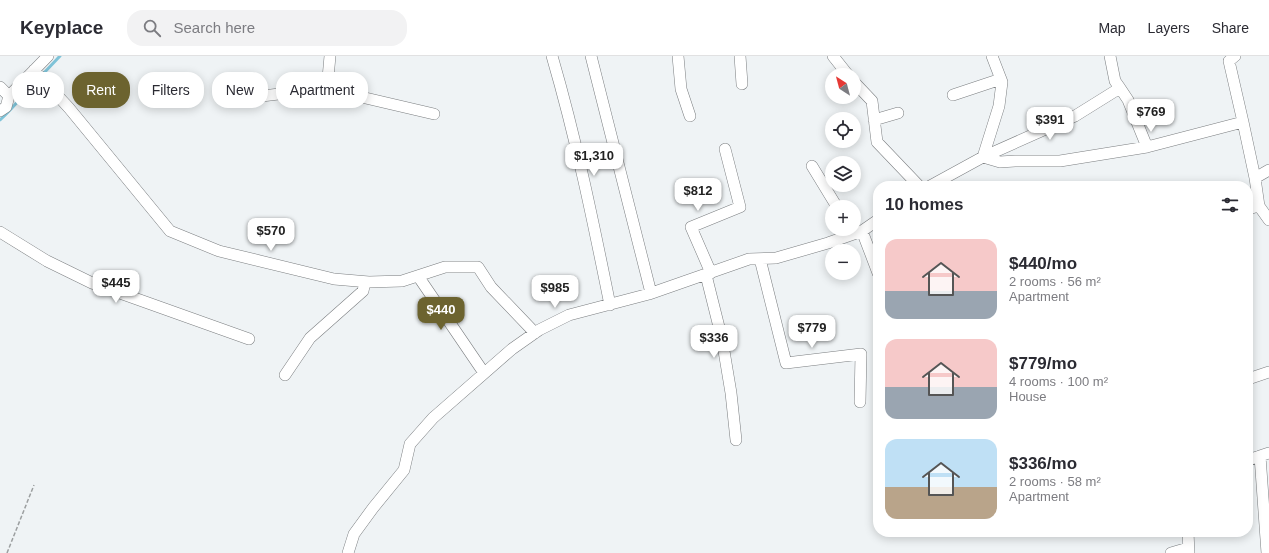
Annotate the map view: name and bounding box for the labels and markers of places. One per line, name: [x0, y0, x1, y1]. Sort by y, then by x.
pin: $769: [1127, 99, 1175, 133]
pin: $391: [1026, 107, 1074, 141]
pin: $1,310: [561, 143, 627, 177]
pin: $812: [674, 178, 722, 212]
pin: $570: [247, 218, 295, 252]
pin: $445: [92, 270, 140, 304]
pin: $985: [531, 275, 579, 309]
pin: $440: [417, 297, 465, 331]
pin: $779: [788, 315, 836, 349]
pin: $336: [690, 325, 738, 359]

